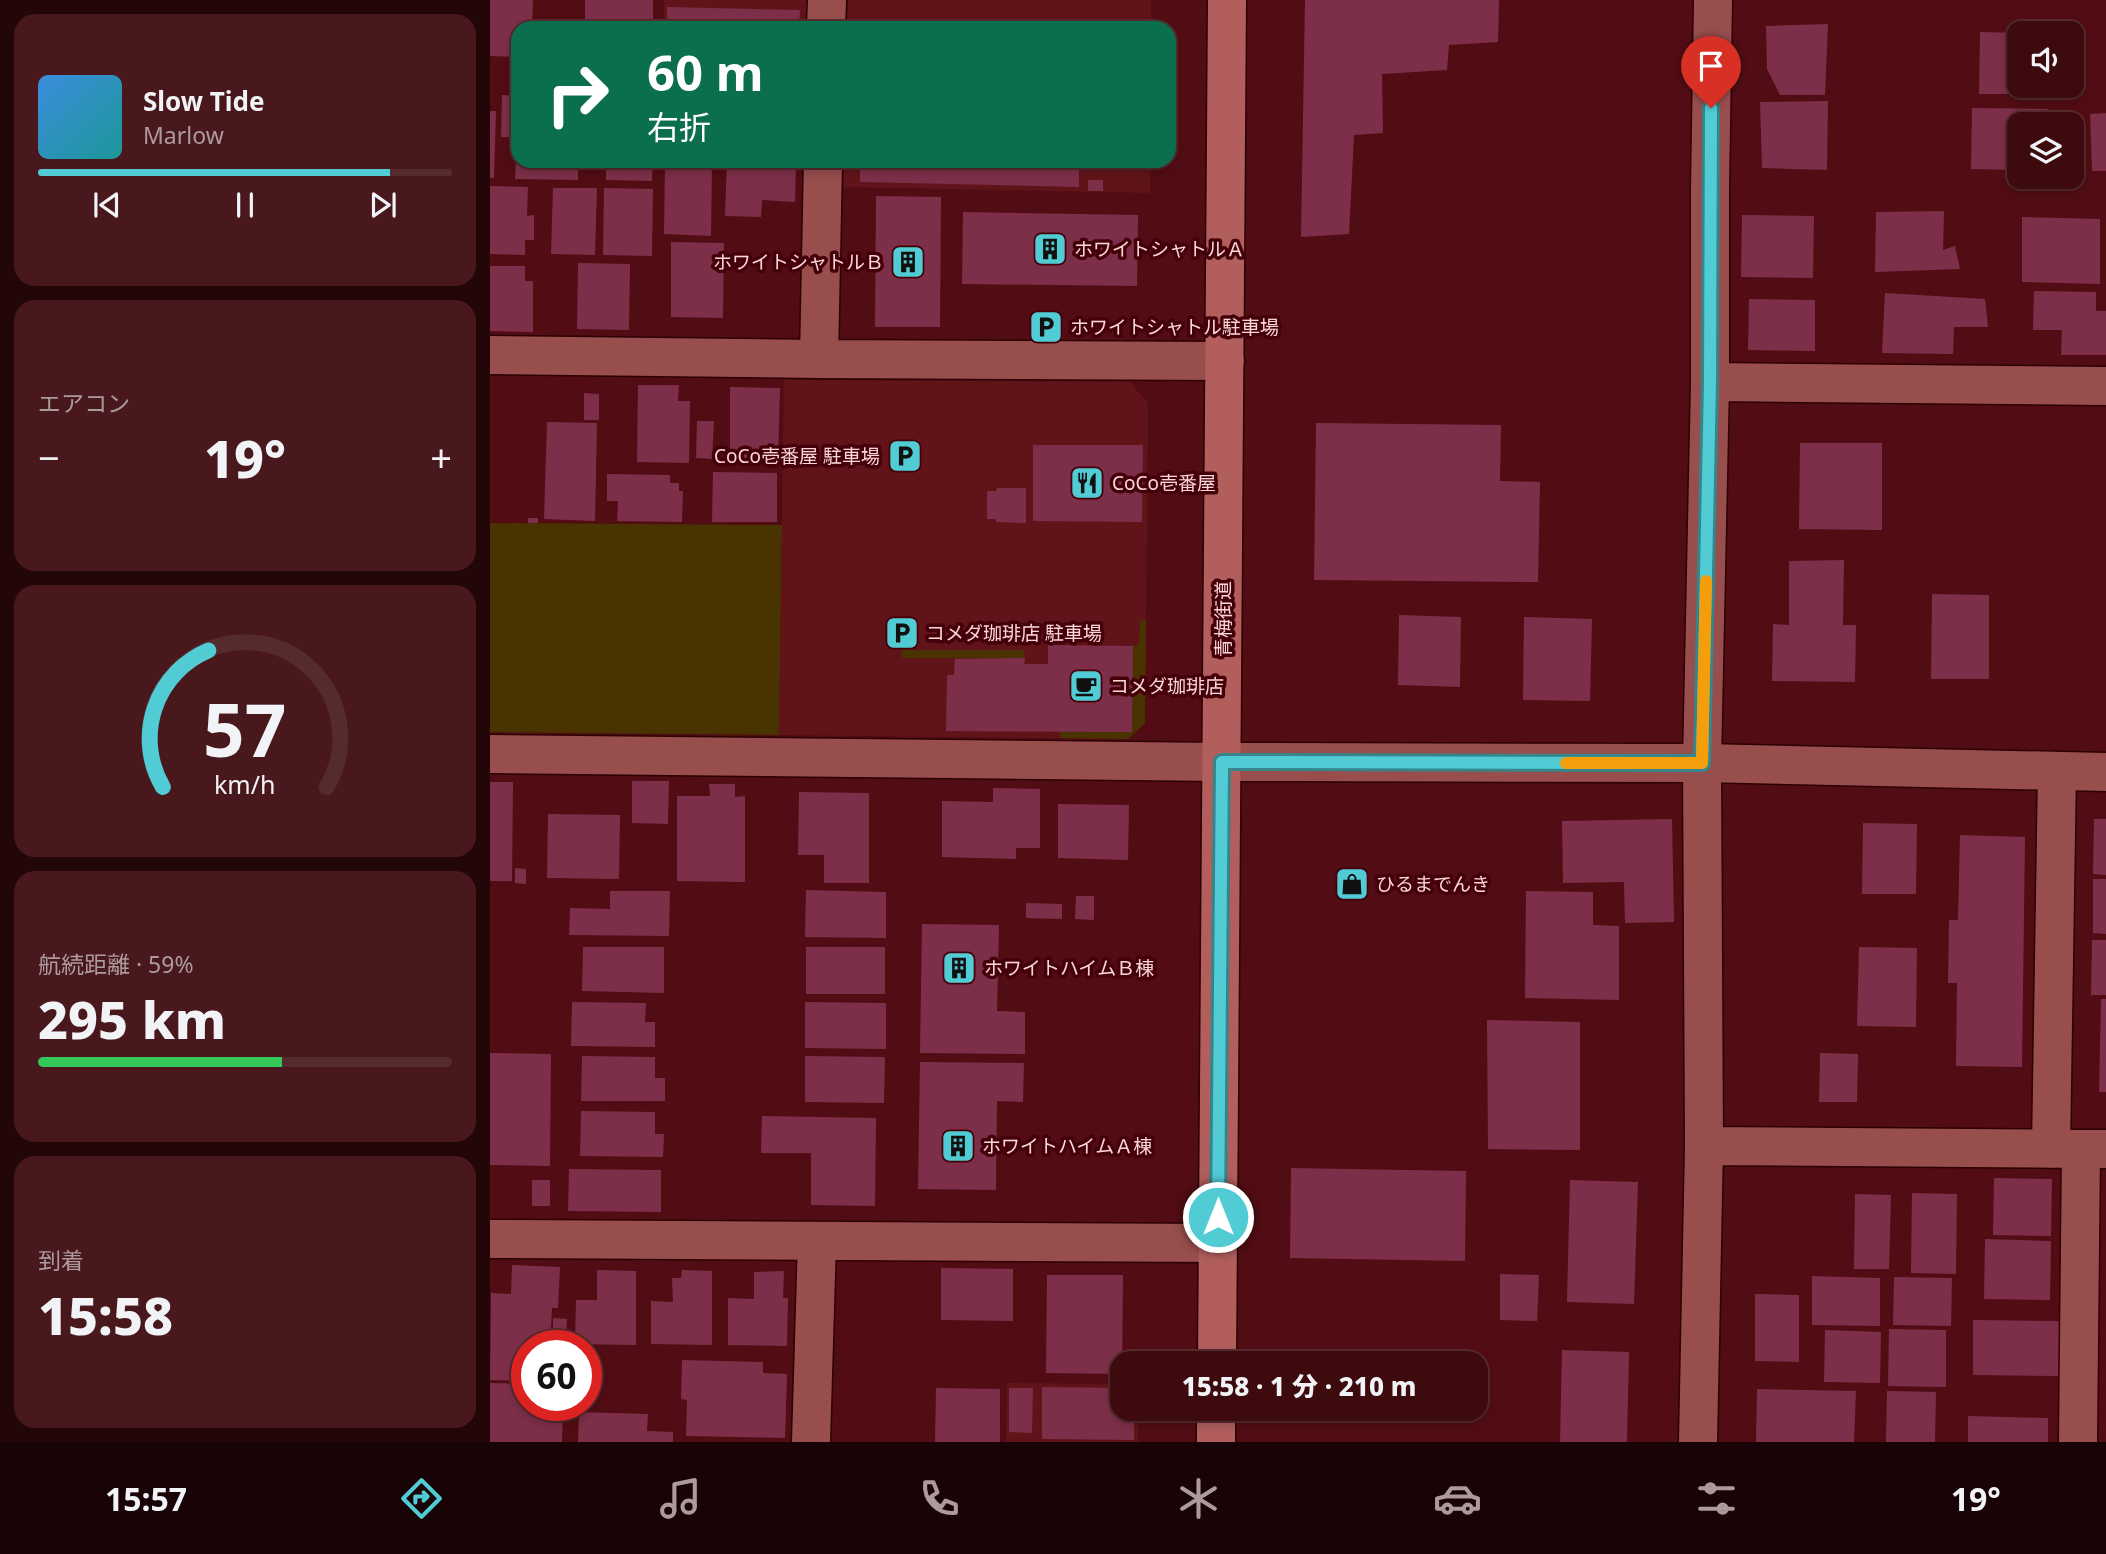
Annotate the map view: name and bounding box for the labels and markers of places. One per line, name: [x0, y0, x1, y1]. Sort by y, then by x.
pin: [1681, 36, 1741, 108]
building icon: ホワイトシャトルＡ: [1031, 230, 1069, 268]
place label: ホワイトシャトルＡ: [1074, 236, 1245, 262]
building icon: ホワイトシャトルＢ: [889, 243, 927, 281]
place label: ホワイトシャトルＢ: [713, 249, 884, 275]
parking icon: ホワイトシャトル駐車場: [1027, 308, 1065, 346]
place label: ホワイトシャトル駐車場: [1070, 314, 1279, 340]
parking icon: CoCo壱番屋 駐車場: [886, 437, 924, 475]
place label: CoCo壱番屋 駐車場: [714, 443, 880, 469]
restaurant icon: CoCo壱番屋: [1068, 464, 1106, 502]
place label: CoCo壱番屋: [1112, 470, 1216, 496]
parking icon: コメダ珈琲店 駐車場: [883, 614, 921, 652]
place label: コメダ珈琲店 駐車場: [926, 620, 1102, 646]
cafe icon: コメダ珈琲店: [1067, 667, 1105, 705]
place label: コメダ珈琲店: [1110, 673, 1224, 699]
shop icon: ひるまでんき: [1333, 865, 1371, 903]
place label: ひるまでんき: [1376, 871, 1490, 897]
building icon: ホワイトハイムＢ棟: [940, 949, 978, 987]
place label: ホワイトハイムＢ棟: [984, 955, 1154, 981]
building icon: ホワイトハイムＡ棟: [939, 1127, 977, 1165]
place label: ホワイトハイムＡ棟: [982, 1133, 1152, 1159]

